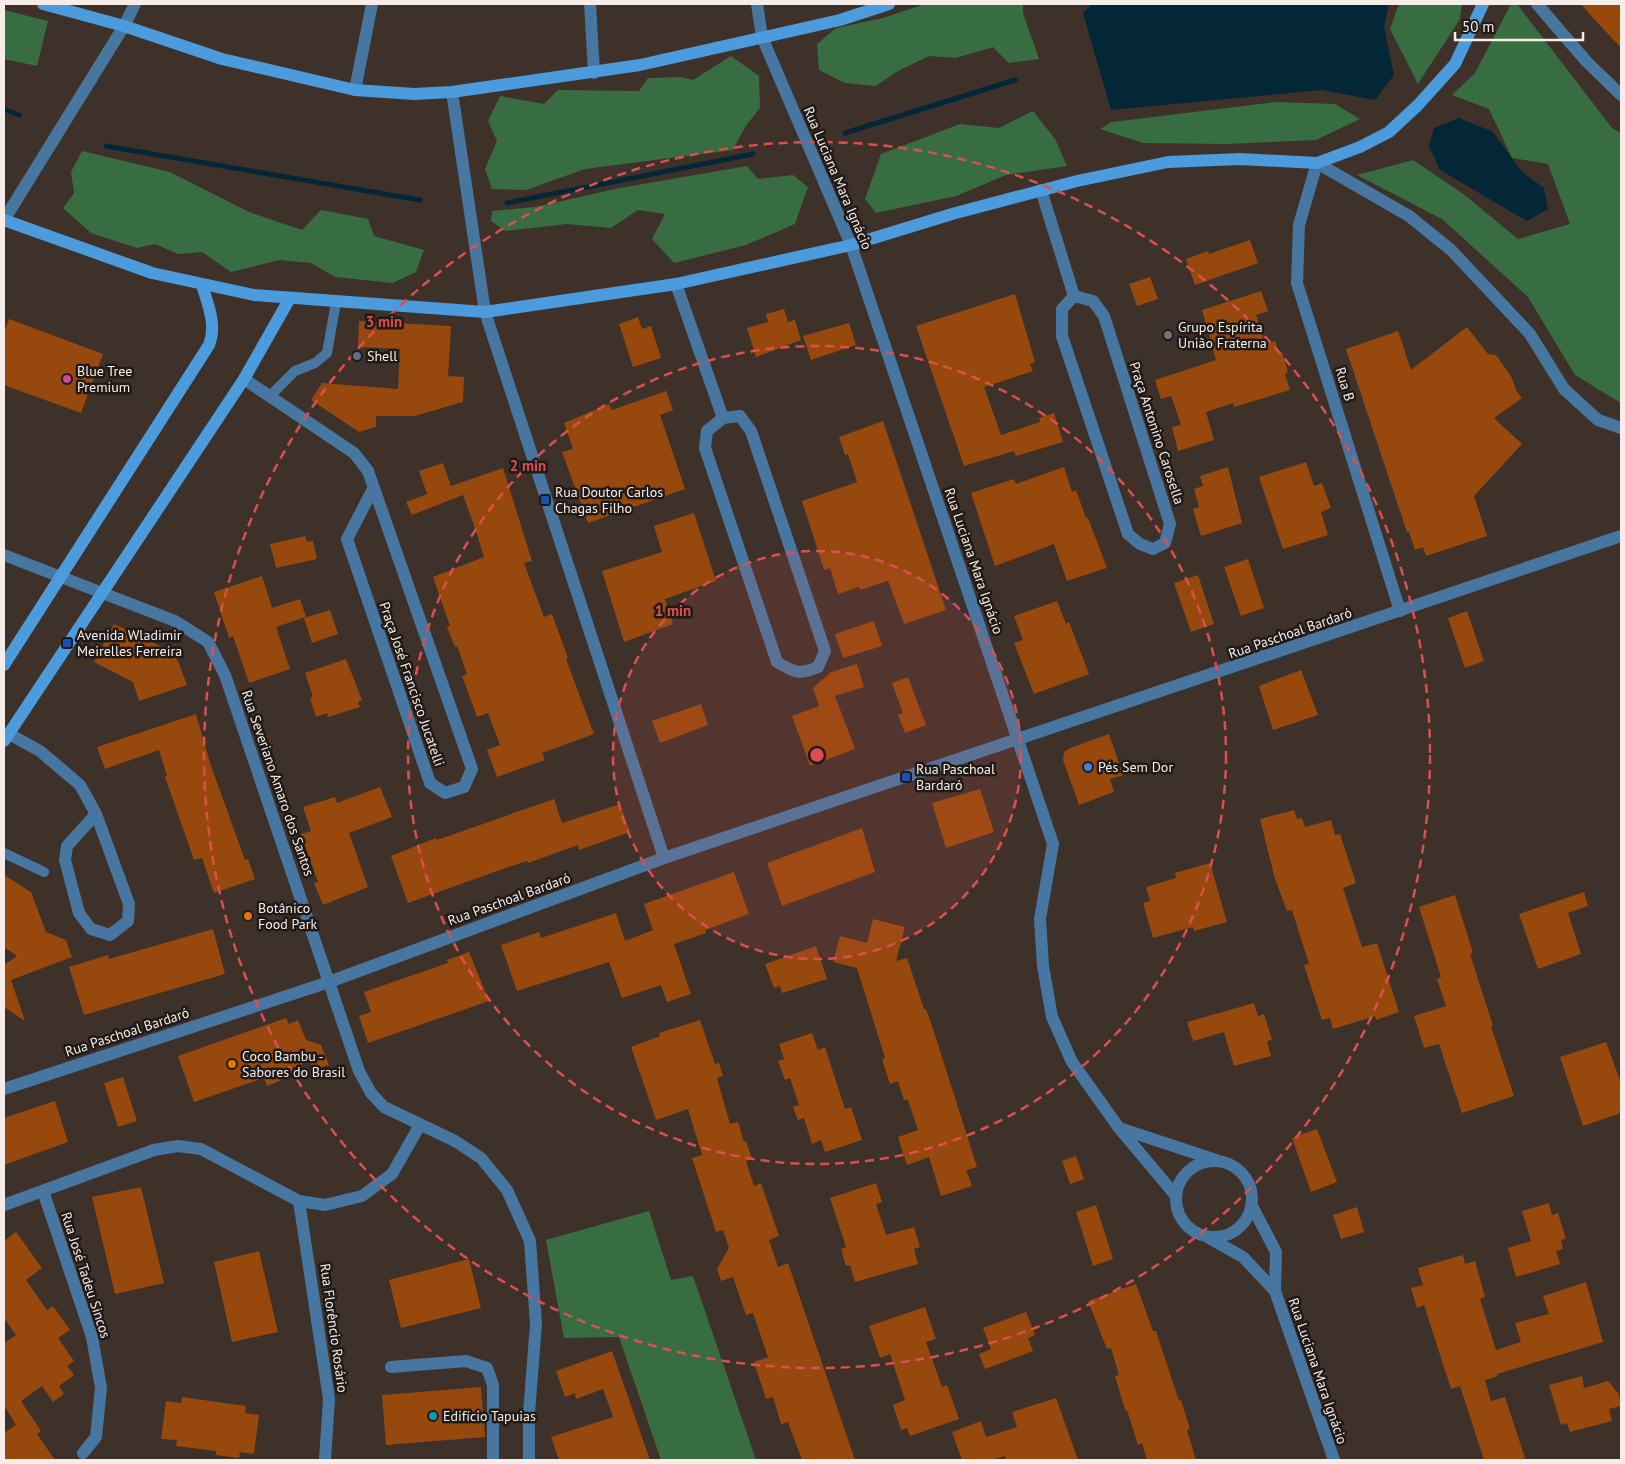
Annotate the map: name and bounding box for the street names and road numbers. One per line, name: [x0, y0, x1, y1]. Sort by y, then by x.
street label: Rua Luciana Mara Ignácio: [800, 104, 876, 252]
street label: Praça Antonino Carosella: [1125, 359, 1189, 507]
street label: Rua B: [1331, 365, 1359, 403]
street label: Rua Luciana Mara Ignácio: [941, 486, 1007, 636]
street label: Praça José Francisco Jucatelli: [375, 599, 449, 769]
street label: Rua Paschoal Bardaró: [1226, 603, 1354, 663]
street label: Rua Severiano Amaro dos Santos: [238, 688, 318, 878]
street label: Rua Paschoal Bardaró: [445, 868, 573, 930]
street label: Rua Paschoal Bardaró: [63, 1003, 191, 1061]
street label: Rua José Tadeu Sincos: [57, 1210, 115, 1341]
street label: Rua Florêncio Rosário: [316, 1262, 352, 1394]
street label: Rua Luciana Mara Ignácio: [1285, 1296, 1351, 1446]

